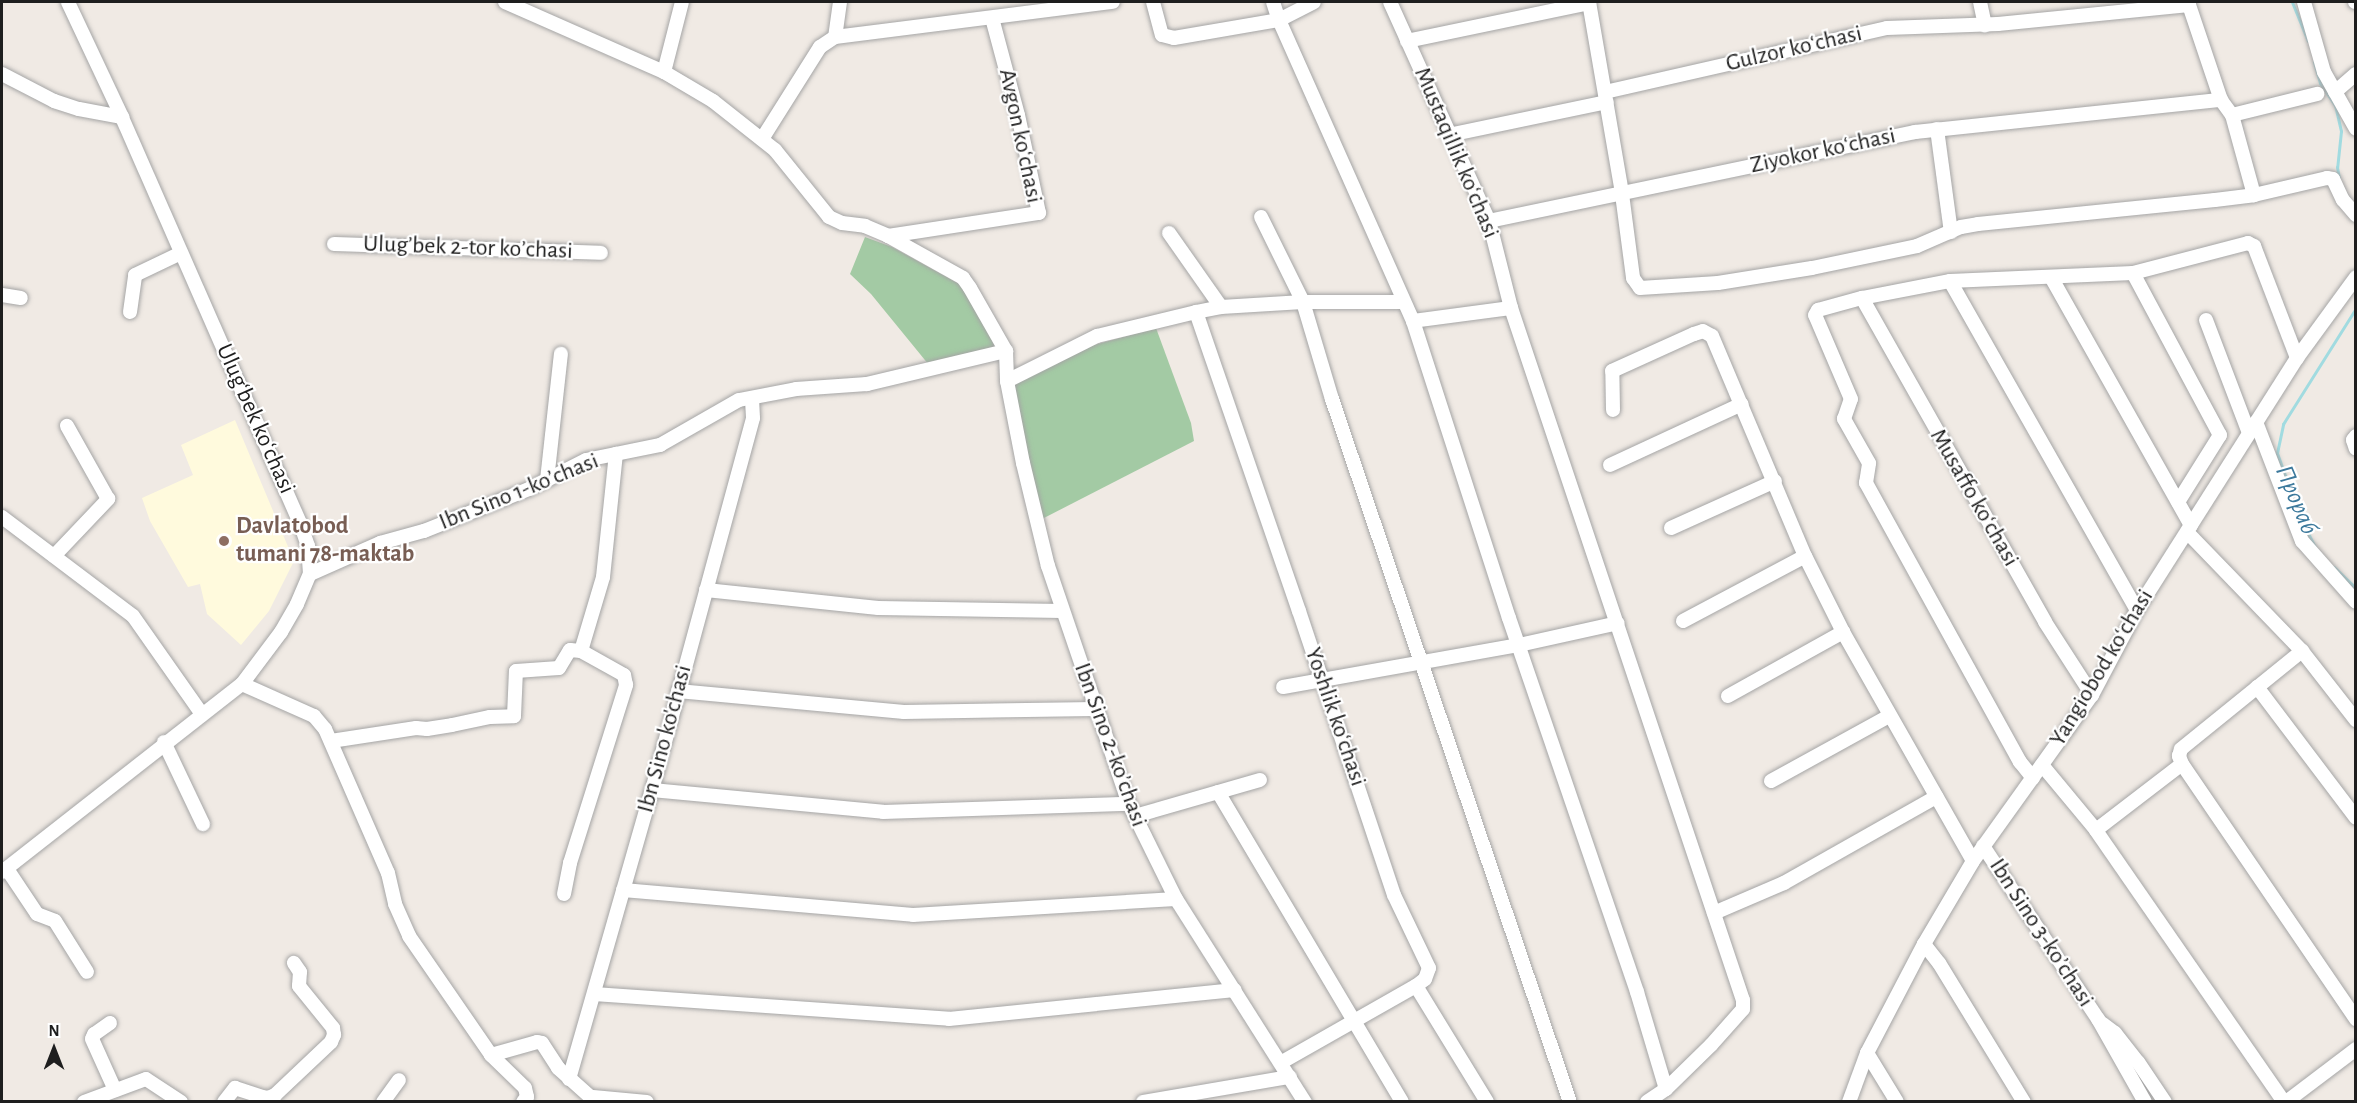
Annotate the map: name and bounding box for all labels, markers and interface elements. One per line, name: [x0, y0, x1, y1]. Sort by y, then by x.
street label: Gulzor koʻchasi: [1723, 19, 1865, 79]
street label: Mustaqillik koʻchasi: [1407, 63, 1505, 243]
street label: Avgon koʻchasi: [992, 66, 1048, 206]
street label: Ziyokor koʻchasi: [1748, 122, 1898, 180]
street label: Ulugʼbek 2-tor koʼchasi: [363, 230, 573, 266]
street label: Ulugʻbek koʻchasi: [209, 340, 301, 498]
street label: Musaffo koʻchasi: [1923, 424, 2025, 572]
street label: Ibn Sino 1-koʼchasi: [435, 447, 603, 537]
water label: Прораб: [2268, 461, 2324, 539]
place label: Davlatobod tumani 78-maktab: [236, 513, 414, 569]
marker: Davlatobod tumani 78-maktab: [217, 534, 231, 548]
street label: Yangiobod koʻchasi: [2044, 584, 2160, 752]
street label: Yoshlik koʻchasi: [1298, 644, 1372, 790]
street label: Ibn Sino 2-koʼchasi: [1067, 659, 1153, 831]
street label: Ibn Sino ko'chasi: [631, 662, 699, 816]
street label: Ibn Sino 3-koʼchasi: [1982, 853, 2100, 1013]
north arrow: [24, 1019, 84, 1079]
text: N: [48, 1023, 60, 1039]

